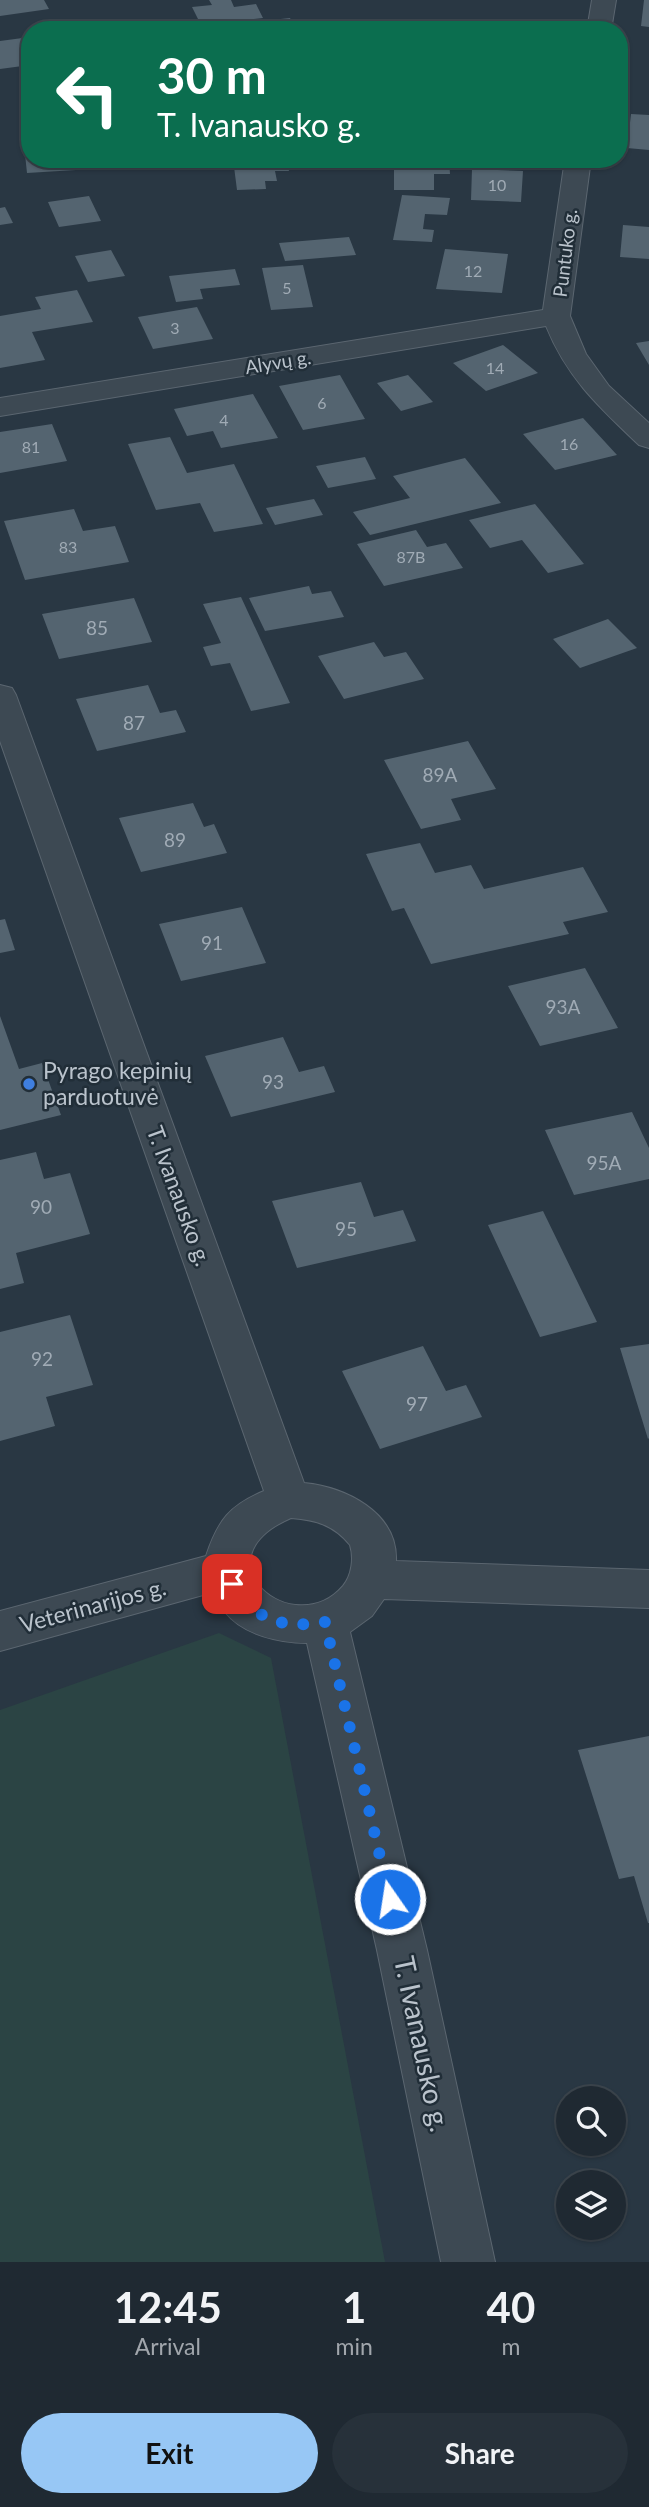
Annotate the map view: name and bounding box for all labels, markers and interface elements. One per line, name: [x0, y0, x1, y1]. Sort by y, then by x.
text: 30 m: [157, 46, 267, 104]
icon: left: [42, 49, 133, 140]
text: T. Ivanausko g.: [157, 105, 361, 144]
house number: 10: [488, 175, 506, 194]
street label: Puntuko g.: [548, 207, 581, 298]
house number: 12: [464, 261, 482, 280]
house number: 5: [282, 278, 292, 297]
house number: 3: [170, 318, 180, 337]
street label: Alyvų g.: [243, 345, 313, 378]
house number: 14: [486, 358, 504, 377]
house number: 6: [317, 393, 327, 412]
house number: 4: [219, 410, 229, 429]
house number: 16: [560, 434, 578, 453]
house number: 81: [22, 437, 40, 456]
house number: 83: [59, 537, 77, 556]
house number: 87B: [397, 547, 425, 566]
house number: 85: [86, 616, 108, 639]
house number: 87: [123, 711, 145, 734]
house number: 89A: [423, 763, 458, 786]
house number: 89: [164, 828, 186, 851]
house number: 91: [201, 931, 223, 954]
house number: 93A: [546, 995, 581, 1018]
place label: Pyrago kepinių parduotuvė: [43, 1056, 192, 1110]
house number: 93: [262, 1070, 284, 1093]
marker: Pyrago kepinių parduotuvė: [21, 1076, 37, 1092]
street label: T. Ivanausko g.: [142, 1122, 218, 1269]
house number: 95A: [587, 1151, 622, 1174]
house number: 90: [30, 1195, 52, 1218]
house number: 95: [335, 1217, 357, 1240]
house number: 92: [31, 1347, 53, 1370]
house number: 97: [406, 1392, 428, 1415]
pin: [202, 1554, 262, 1614]
icon: arrive: [213, 1565, 251, 1603]
street label: Veterinarijos g.: [17, 1572, 169, 1638]
position arrow: [353, 1862, 427, 1936]
street label: T. Ivanausko g.: [388, 1953, 458, 2135]
map controls: [556, 2086, 626, 2240]
button: search: [556, 2086, 626, 2156]
button: layers: [556, 2170, 626, 2240]
text: 12:45: [114, 2282, 222, 2332]
text: 1: [342, 2282, 366, 2332]
text: 40: [487, 2282, 535, 2332]
text: Arrival: [135, 2332, 201, 2360]
text: min: [336, 2332, 373, 2360]
text: m: [501, 2332, 520, 2360]
button: Exit: [21, 2413, 318, 2493]
button: Share: [332, 2413, 628, 2493]

